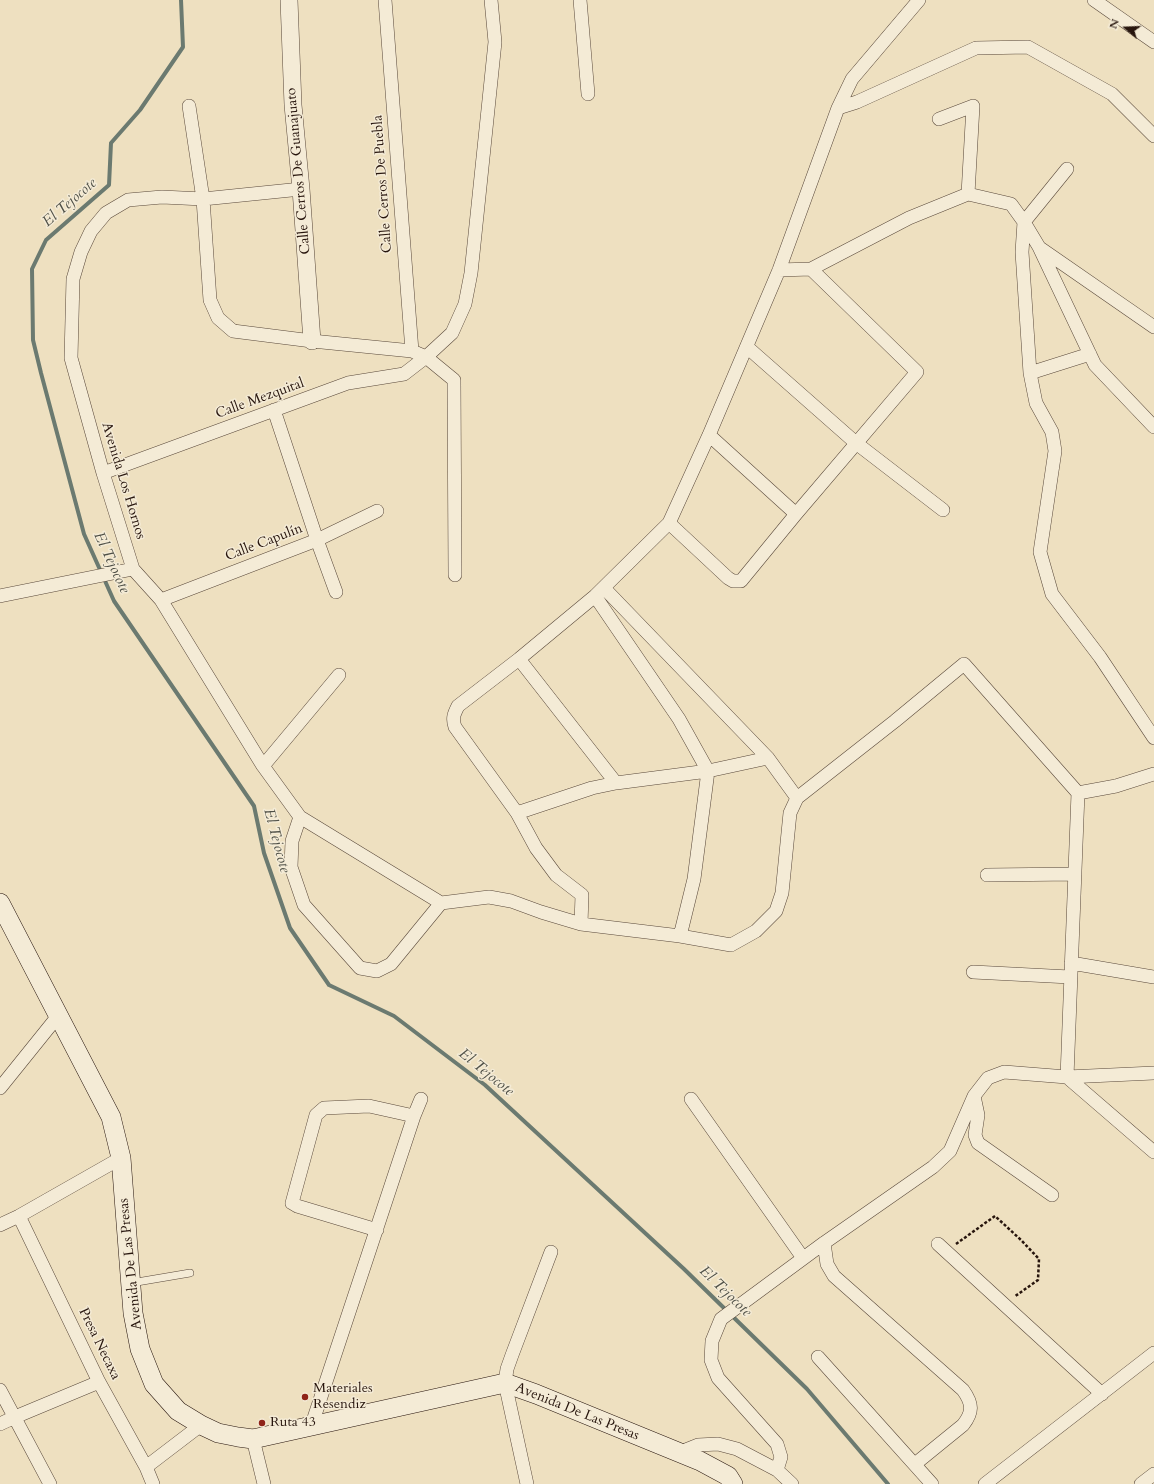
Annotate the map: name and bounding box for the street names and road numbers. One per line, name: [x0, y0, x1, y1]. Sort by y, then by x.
street label: Calle Cerros De Guanajuato: [283, 87, 315, 255]
street label: Calle Cerros De Puebla: [370, 114, 396, 254]
street label: Calle Mezquital: [213, 375, 307, 423]
street label: Avenida Los Hornos: [97, 420, 149, 542]
street label: Calle Capulín: [223, 521, 305, 565]
street label: Avenida De Las Presas: [116, 1197, 146, 1331]
street label: Presa Necaxa: [74, 1305, 124, 1383]
street label: Avenida De Las Presas: [513, 1379, 641, 1445]

